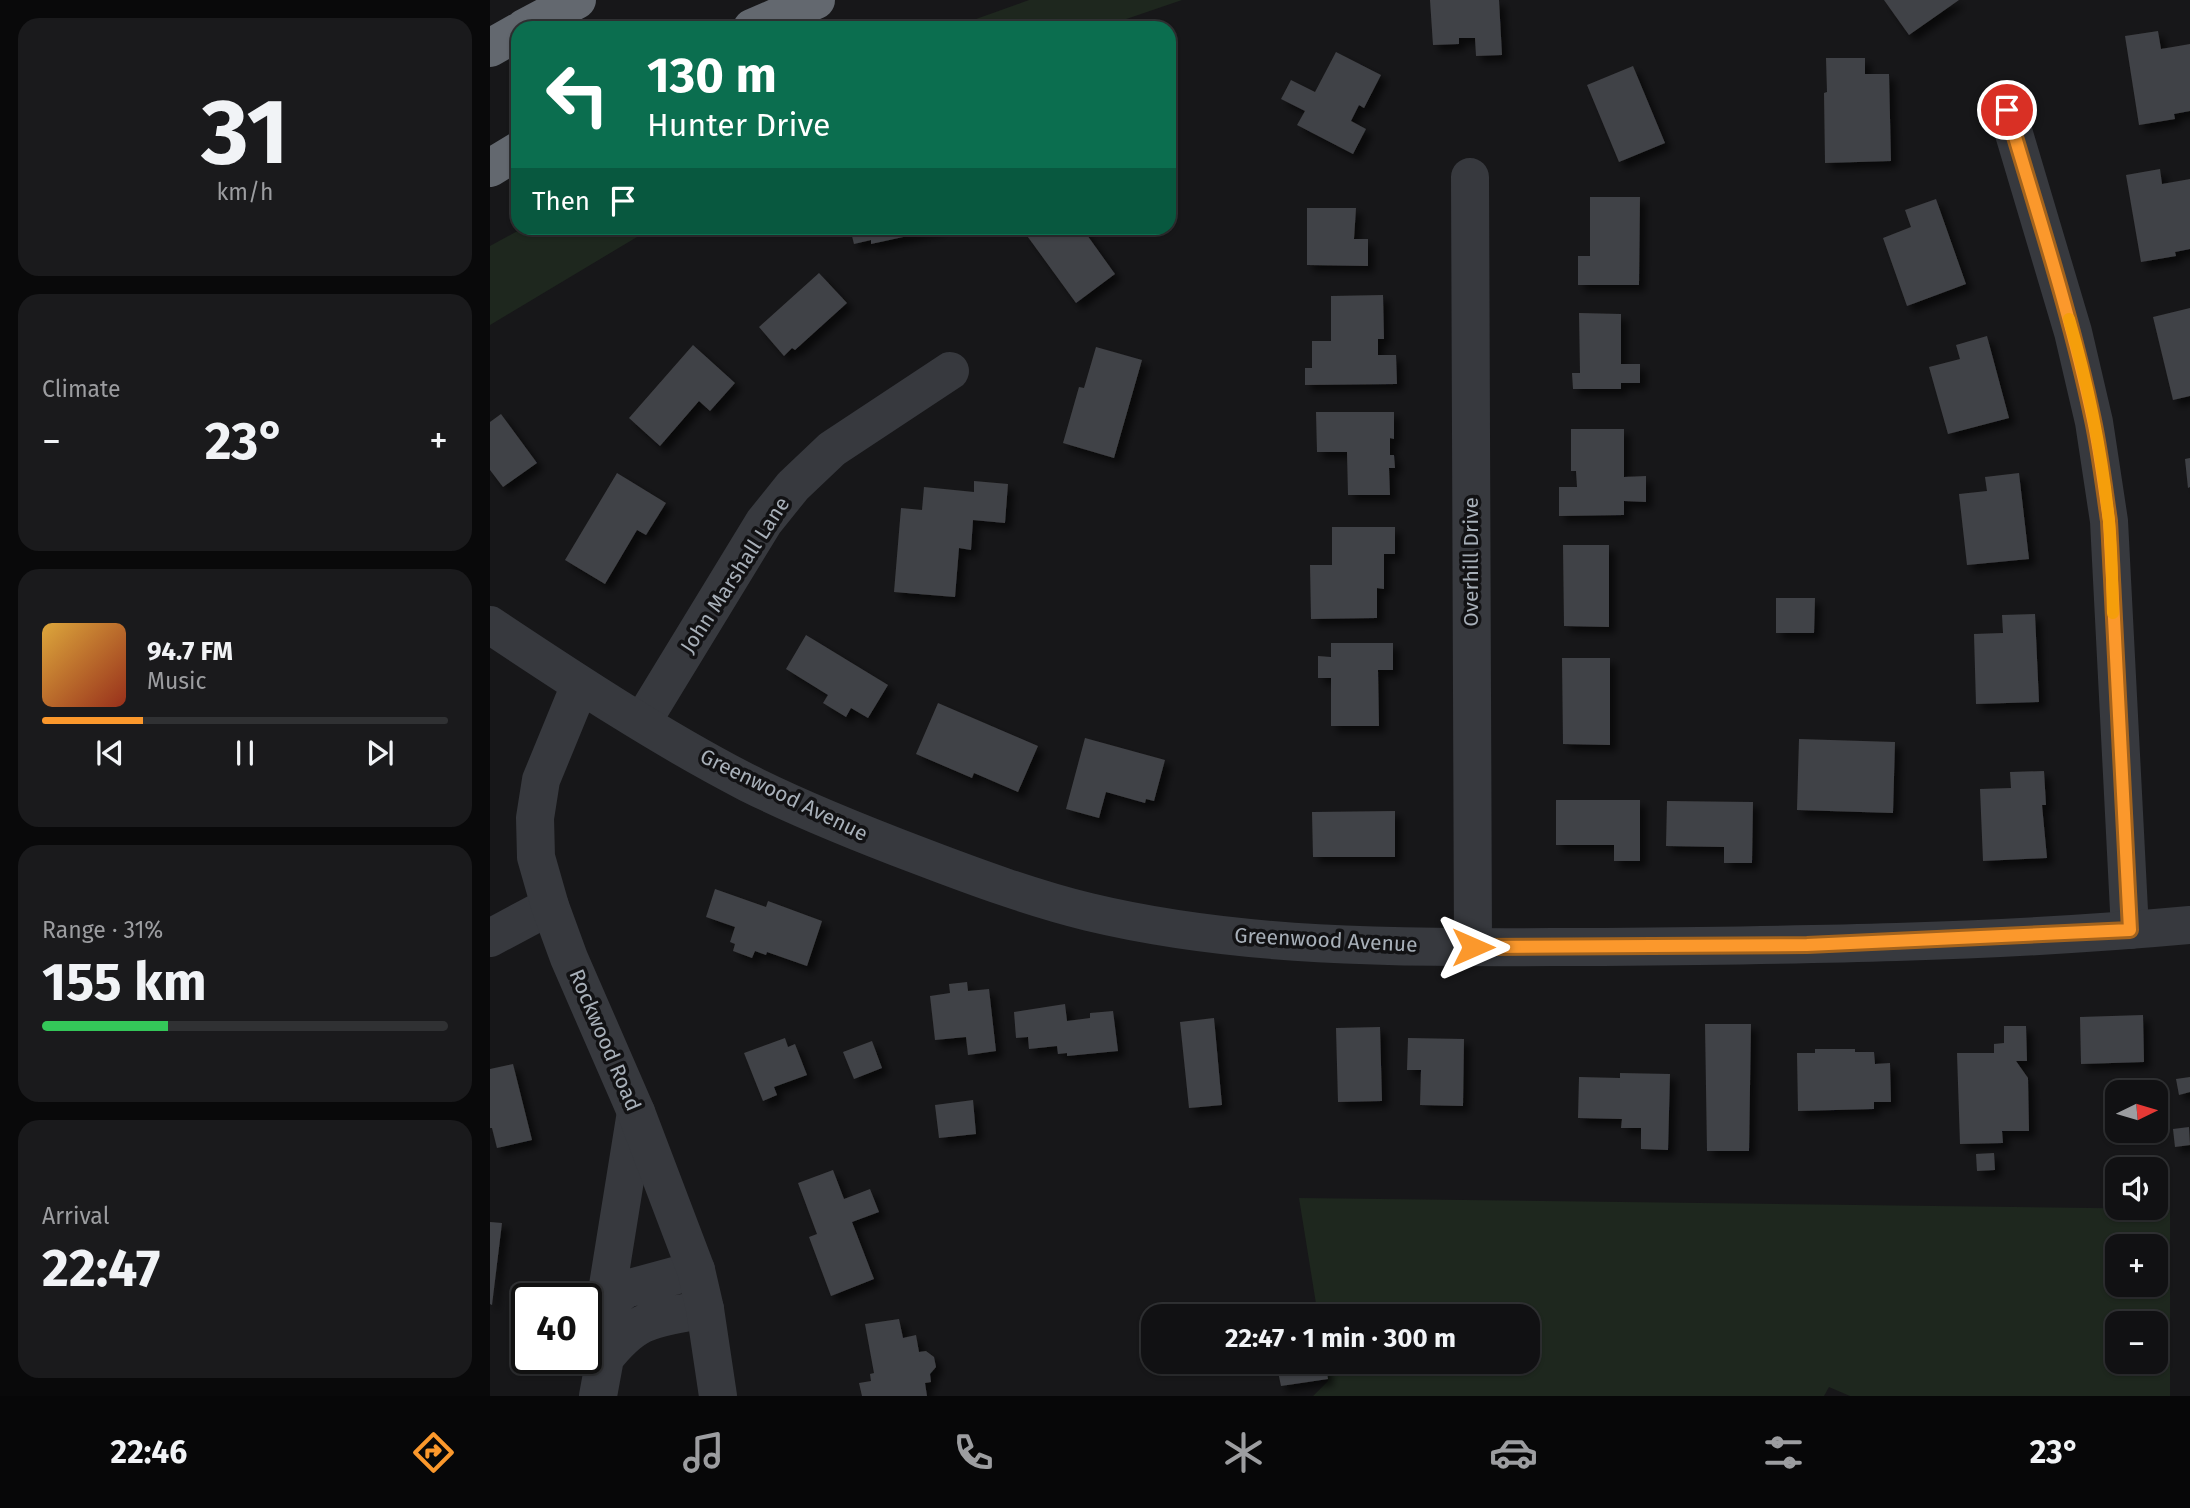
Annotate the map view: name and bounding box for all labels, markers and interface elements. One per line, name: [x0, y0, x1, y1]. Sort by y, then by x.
text: 130 m: [647, 46, 777, 105]
icon: left: [532, 49, 623, 140]
text: 31: [201, 78, 289, 187]
pin: [1977, 80, 2037, 140]
icon: arrive: [1988, 91, 2026, 129]
text: Hunter Drive: [647, 106, 831, 144]
text: km/h: [217, 178, 273, 206]
icon: arrive: [604, 182, 642, 220]
text: Then: [532, 186, 590, 217]
text: Climate: [42, 375, 121, 403]
text: 23°: [205, 410, 285, 473]
text: −: [42, 418, 61, 464]
text: +: [429, 418, 448, 464]
street label: John Marshall Lane: [675, 492, 795, 658]
street label: Overhill Drive: [1458, 497, 1484, 627]
text: 94.7 FM: [147, 636, 233, 667]
text: Music: [147, 667, 207, 695]
icon: previous: [91, 734, 129, 772]
icon: pause: [226, 734, 264, 772]
icon: next: [361, 734, 399, 772]
street label: Greenwood Avenue: [696, 743, 872, 847]
position arrow: [1436, 910, 1510, 984]
text: Range · 31%: [42, 916, 163, 944]
street label: Greenwood Avenue: [1234, 922, 1418, 958]
text: 155 km: [42, 951, 207, 1014]
street label: Rockwood Road: [563, 965, 647, 1115]
north arrow: [2105, 1080, 2168, 1143]
map controls: [2105, 1080, 2168, 1374]
button: sound: [2105, 1157, 2168, 1220]
text: Arrival: [42, 1202, 109, 1230]
button: +: [2105, 1234, 2168, 1297]
text: 22:47: [42, 1237, 160, 1300]
speed limit sign: 40: [511, 1283, 602, 1374]
button: −: [2105, 1311, 2168, 1374]
text: 22:47 · 1 min · 300 m: [1225, 1323, 1456, 1354]
icon: directions: [409, 1428, 458, 1477]
icon: music: [679, 1428, 728, 1477]
icon: phone: [949, 1428, 998, 1477]
icon: climate: [1219, 1428, 1268, 1477]
icon: car: [1489, 1428, 1538, 1477]
icon: filters: [1759, 1428, 1808, 1477]
text: 22:46: [111, 1433, 187, 1471]
text: 23°: [2030, 1433, 2079, 1471]

